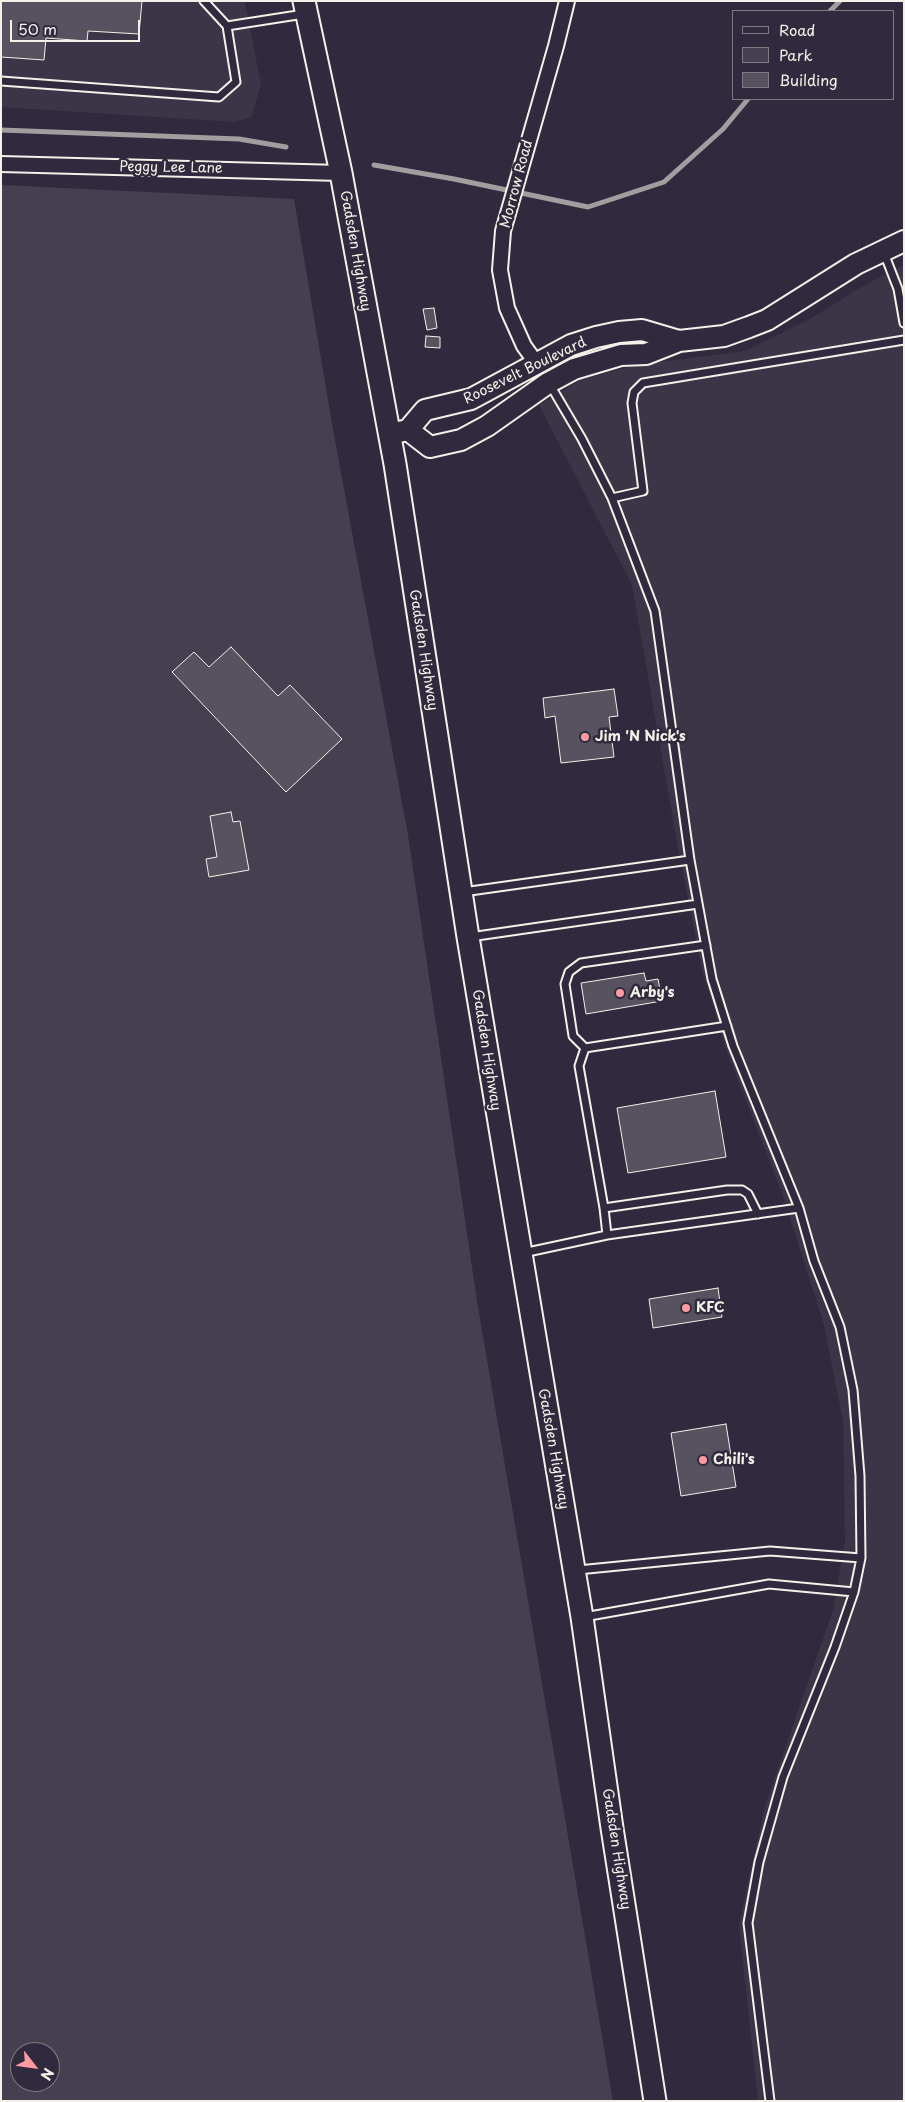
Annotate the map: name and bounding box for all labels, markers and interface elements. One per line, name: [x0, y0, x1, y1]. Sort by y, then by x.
scale bar: [12, 10, 142, 42]
legend: [732, 10, 895, 100]
text: 50 m: [18, 17, 57, 40]
text: Road: [779, 18, 815, 41]
text: Park: [779, 43, 813, 66]
text: Building: [779, 68, 838, 91]
street label: Morrow Road: [497, 138, 537, 230]
street label: Peggy Lee Lane: [119, 159, 223, 177]
street label: Gadsden Highway: [336, 189, 374, 313]
street label: Roosevelt Boulevard: [461, 334, 589, 408]
street label: Gadsden Highway: [405, 588, 441, 712]
place label: Jim 'N Nick's: [595, 729, 686, 745]
marker: Jim 'N Nick's: [579, 731, 591, 743]
place label: Arby's: [630, 985, 674, 1001]
marker: Arby's: [614, 987, 626, 999]
street label: Gadsden Highway: [468, 988, 504, 1112]
place label: KFC: [696, 1300, 725, 1316]
marker: KFC: [680, 1302, 692, 1314]
street label: Gadsden Highway: [534, 1387, 572, 1511]
place label: Chili's: [713, 1452, 755, 1468]
marker: Chili's: [697, 1454, 709, 1466]
street label: Gadsden Highway: [598, 1787, 634, 1911]
north arrow: [10, 2042, 60, 2092]
text: N: [36, 2064, 59, 2084]

